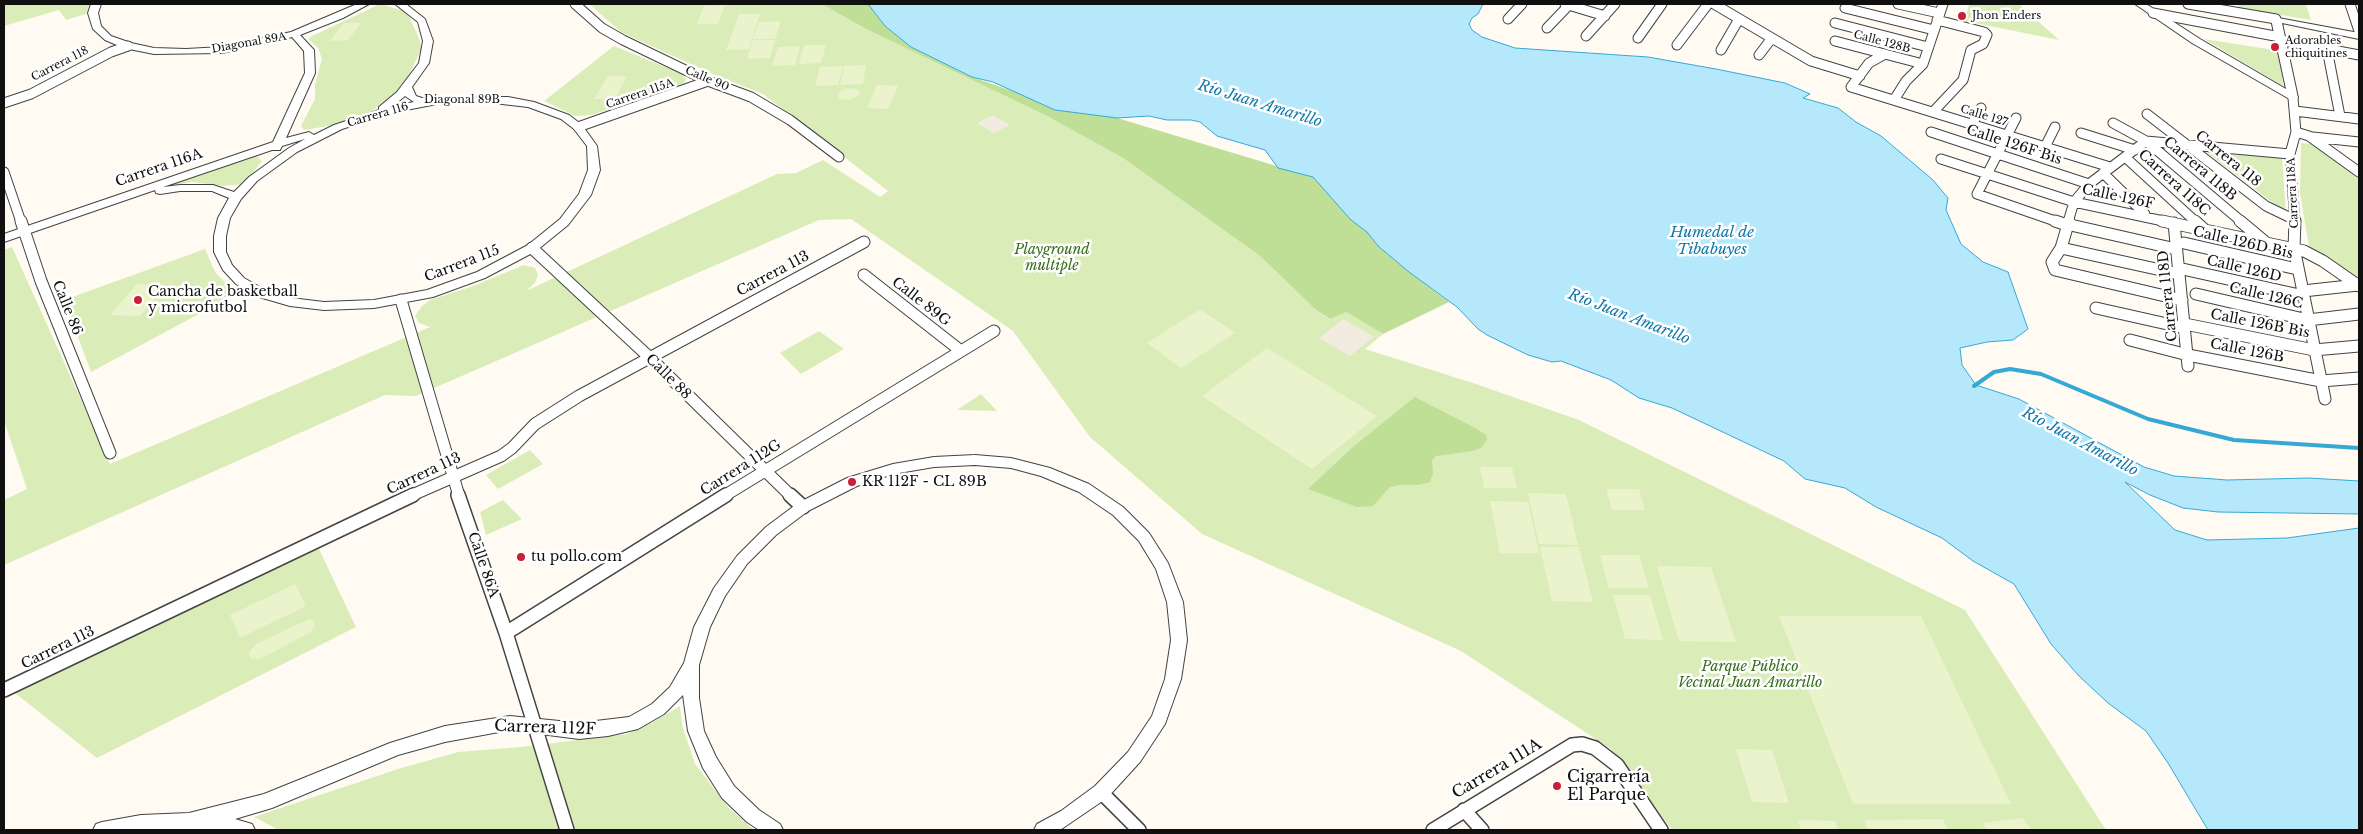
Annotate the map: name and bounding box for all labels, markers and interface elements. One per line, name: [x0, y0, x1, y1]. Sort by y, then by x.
place label: Jhon Enders: [1972, 9, 2041, 23]
marker: Jhon Enders: [1956, 10, 1968, 22]
street label: Calle 128B: [1852, 28, 1912, 56]
street label: Diagonal 89A: [211, 30, 287, 56]
place label: Adorables chiquitines: [2285, 34, 2347, 60]
marker: Adorables chiquitines: [2269, 41, 2281, 53]
street label: Carrera 118: [29, 44, 91, 84]
street label: Calle 90: [683, 64, 731, 94]
street label: Carrera 115A: [604, 76, 676, 112]
water label: Río Juan Amarillo: [1196, 77, 1324, 131]
street label: Diagonal 89B: [424, 93, 500, 107]
street label: Carrera 116: [346, 100, 410, 130]
street label: Calle 127: [1959, 103, 2009, 129]
street label: Calle 126F Bis: [1964, 122, 2064, 168]
street label: Carrera 118: [2192, 127, 2264, 191]
street label: Carrera 118B: [2160, 134, 2240, 204]
street label: Carrera 116A: [113, 145, 205, 191]
street label: Carrera 118C: [2135, 146, 2213, 220]
street label: Carrera 118A: [2285, 157, 2301, 229]
street label: Calle 126F: [2080, 181, 2156, 213]
street label: Calle 126D Bis: [2191, 223, 2295, 263]
water label: Humedal de Tibabuyes: [1670, 224, 1754, 259]
street label: Carrera 115: [422, 242, 502, 286]
park label: Playground multiple: [1014, 242, 1090, 274]
street label: Carrera 113: [734, 248, 812, 300]
street label: Carrera 118D: [2155, 249, 2181, 343]
street label: Calle 126D: [2205, 252, 2283, 286]
street label: Calle 89G: [888, 274, 954, 330]
street label: Calle 86: [48, 278, 86, 338]
street label: Calle 126C: [2227, 279, 2305, 313]
place label: Cancha de basketball y microfutbol: [148, 284, 298, 316]
water label: Río Juan Amarillo: [1566, 286, 1692, 348]
marker: Cancha de basketball y microfutbol: [132, 294, 144, 306]
street label: Calle 126B Bis: [2209, 306, 2311, 342]
street label: Calle 126B: [2209, 336, 2285, 366]
street label: Calle 88: [642, 351, 694, 403]
water label: Río Juan Amarillo: [2019, 404, 2141, 480]
street label: Carrera 112G: [698, 437, 784, 499]
street label: Carrera 113: [384, 450, 464, 498]
place label: KR 112F - CL 89B: [862, 474, 987, 490]
marker: KR 112F - CL 89B: [846, 476, 858, 488]
street label: Calle 86A: [464, 530, 502, 600]
place label: tu pollo.com: [531, 549, 622, 565]
marker: tu pollo.com: [515, 551, 527, 563]
street label: Carrera 113: [18, 623, 98, 673]
park label: Parque Público Vecinal Juan Amarillo: [1678, 659, 1822, 692]
street label: Carrera 112F: [494, 717, 596, 739]
street label: Carrera 111A: [1449, 735, 1545, 803]
place label: Cigarrería El Parque: [1567, 767, 1650, 805]
marker: Cigarrería El Parque: [1551, 780, 1563, 792]

